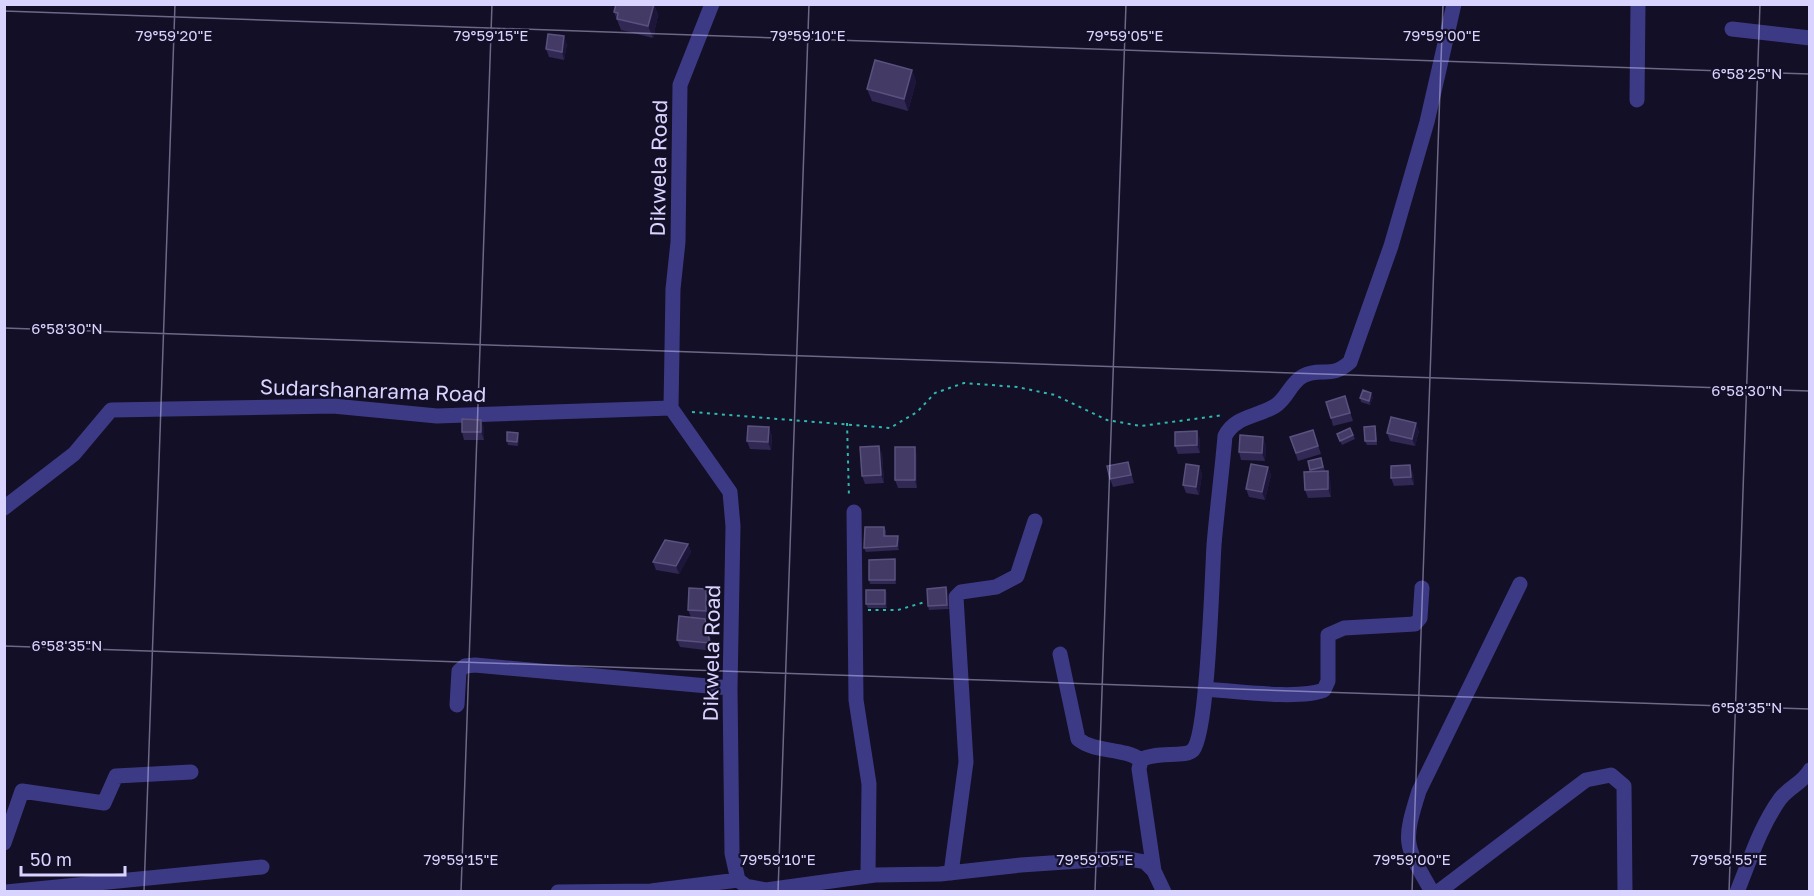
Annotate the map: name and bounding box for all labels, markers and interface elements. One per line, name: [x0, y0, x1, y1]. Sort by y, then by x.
text: 79°59'20"E: [136, 26, 212, 44]
text: 79°59'15"E: [454, 26, 528, 44]
text: 79°59'10"E: [770, 26, 846, 44]
text: 79°59'05"E: [1087, 26, 1163, 44]
text: 79°59'00"E: [1403, 26, 1481, 44]
text: 6°58'25"N: [1712, 64, 1782, 82]
street label: Dikwela Road: [644, 99, 672, 237]
text: 6°58'30"N: [31, 319, 103, 337]
street label: Sudarshanarama Road: [259, 373, 487, 407]
text: 6°58'30"N: [1711, 381, 1783, 399]
street label: Dikwela Road: [697, 584, 725, 722]
text: 6°58'35"N: [32, 636, 102, 654]
text: 6°58'35"N: [1712, 698, 1782, 716]
scale bar: [21, 839, 124, 877]
text: 50 m: [30, 848, 72, 870]
text: 79°59'15"E: [424, 850, 498, 868]
text: 79°59'10"E: [740, 850, 816, 868]
text: 79°59'05"E: [1057, 850, 1133, 868]
text: 79°59'00"E: [1373, 850, 1451, 868]
text: 79°58'55"E: [1691, 850, 1767, 868]

